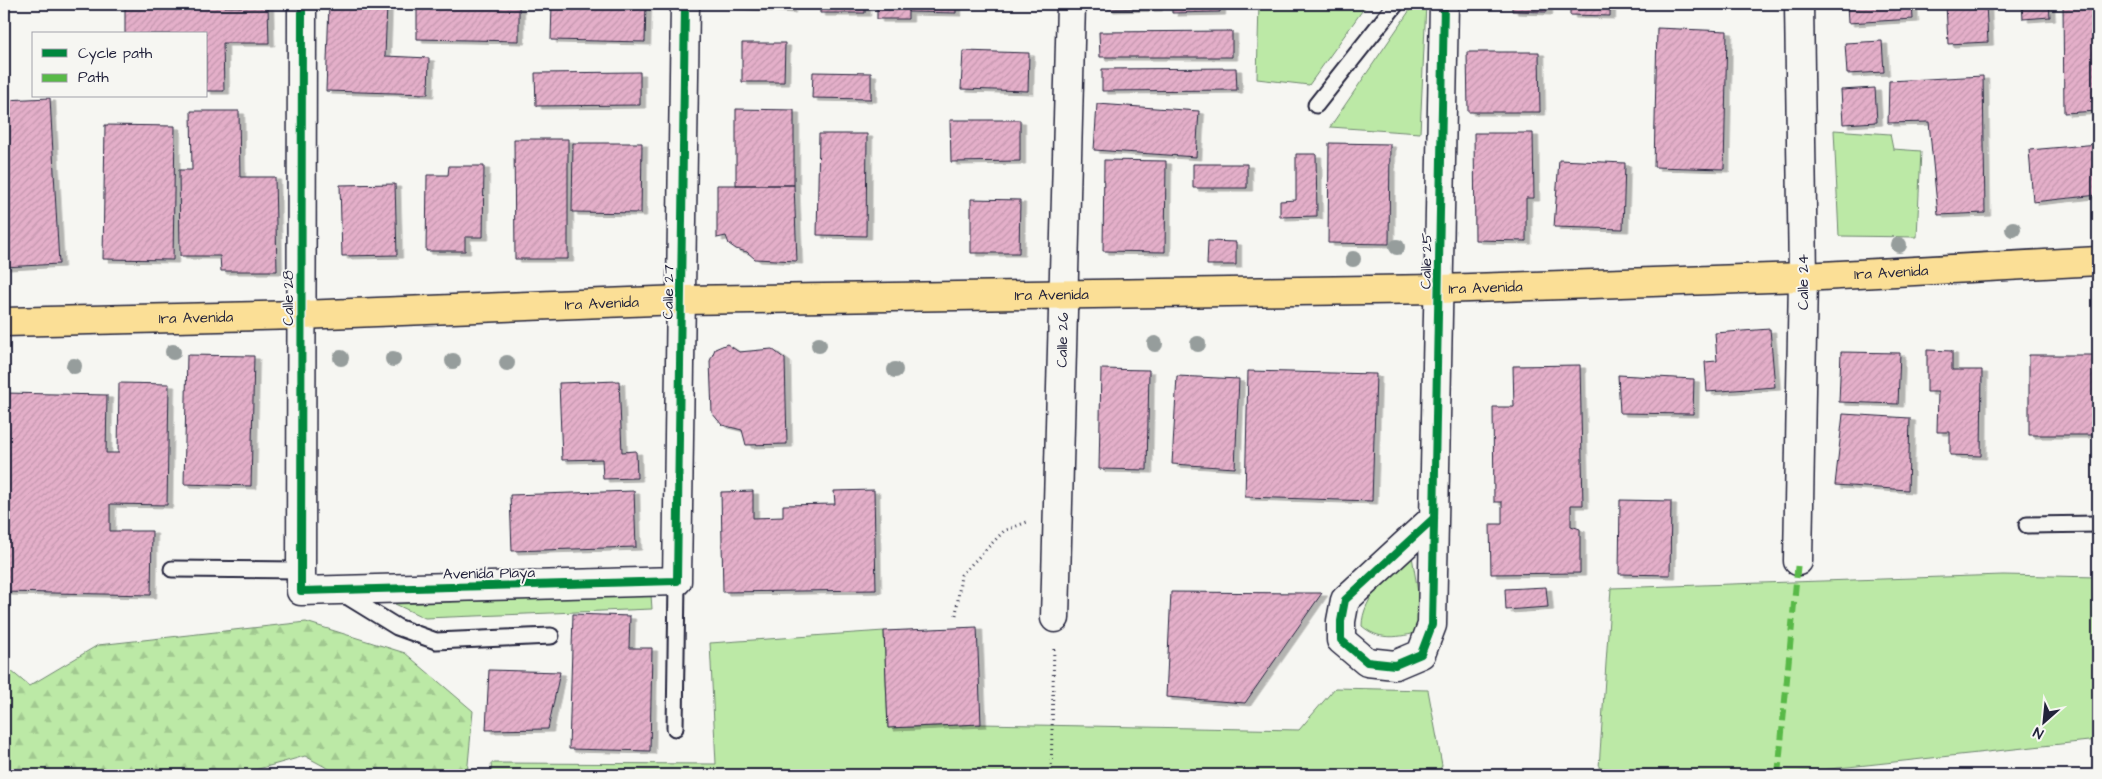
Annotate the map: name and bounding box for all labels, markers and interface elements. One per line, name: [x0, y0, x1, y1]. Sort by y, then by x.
legend: [32, 32, 208, 98]
text: Cycle path: [78, 43, 153, 65]
text: Path: [78, 67, 109, 88]
street label: Calle 25: [1416, 232, 1437, 289]
street label: Calle 24: [1793, 254, 1814, 310]
street label: 1ra Avenida: [1853, 260, 1929, 285]
street label: Calle 27: [658, 264, 679, 320]
street label: Calle 28: [278, 270, 299, 326]
street label: 1ra Avenida: [1448, 276, 1523, 300]
street label: 1ra Avenida: [1014, 284, 1089, 306]
street label: 1ra Avenida: [564, 292, 640, 316]
street label: 1ra Avenida: [158, 307, 234, 329]
street label: Calle 26: [1052, 312, 1074, 368]
street label: Avenida Playa: [443, 562, 536, 586]
north arrow: [2020, 696, 2070, 746]
text: N: [2030, 722, 2047, 744]

